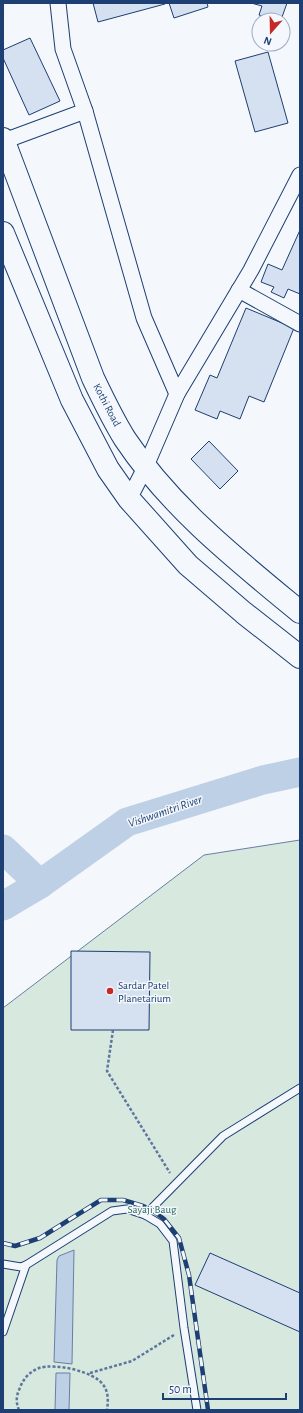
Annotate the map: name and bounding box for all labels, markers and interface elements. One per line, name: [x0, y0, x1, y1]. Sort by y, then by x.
north arrow: [251, 12, 291, 52]
text: N: [262, 34, 273, 47]
street label: Kothi Road: [91, 382, 123, 428]
water label: Vishwamitri River: [127, 792, 204, 829]
place label: Sardar Patel Planetarium: [118, 980, 171, 1004]
marker: Sardar Patel Planetarium: [105, 986, 115, 996]
park label: Sayaji Baug: [128, 1204, 177, 1215]
scale bar: [163, 1375, 286, 1401]
text: 50 m: [169, 1383, 192, 1395]

